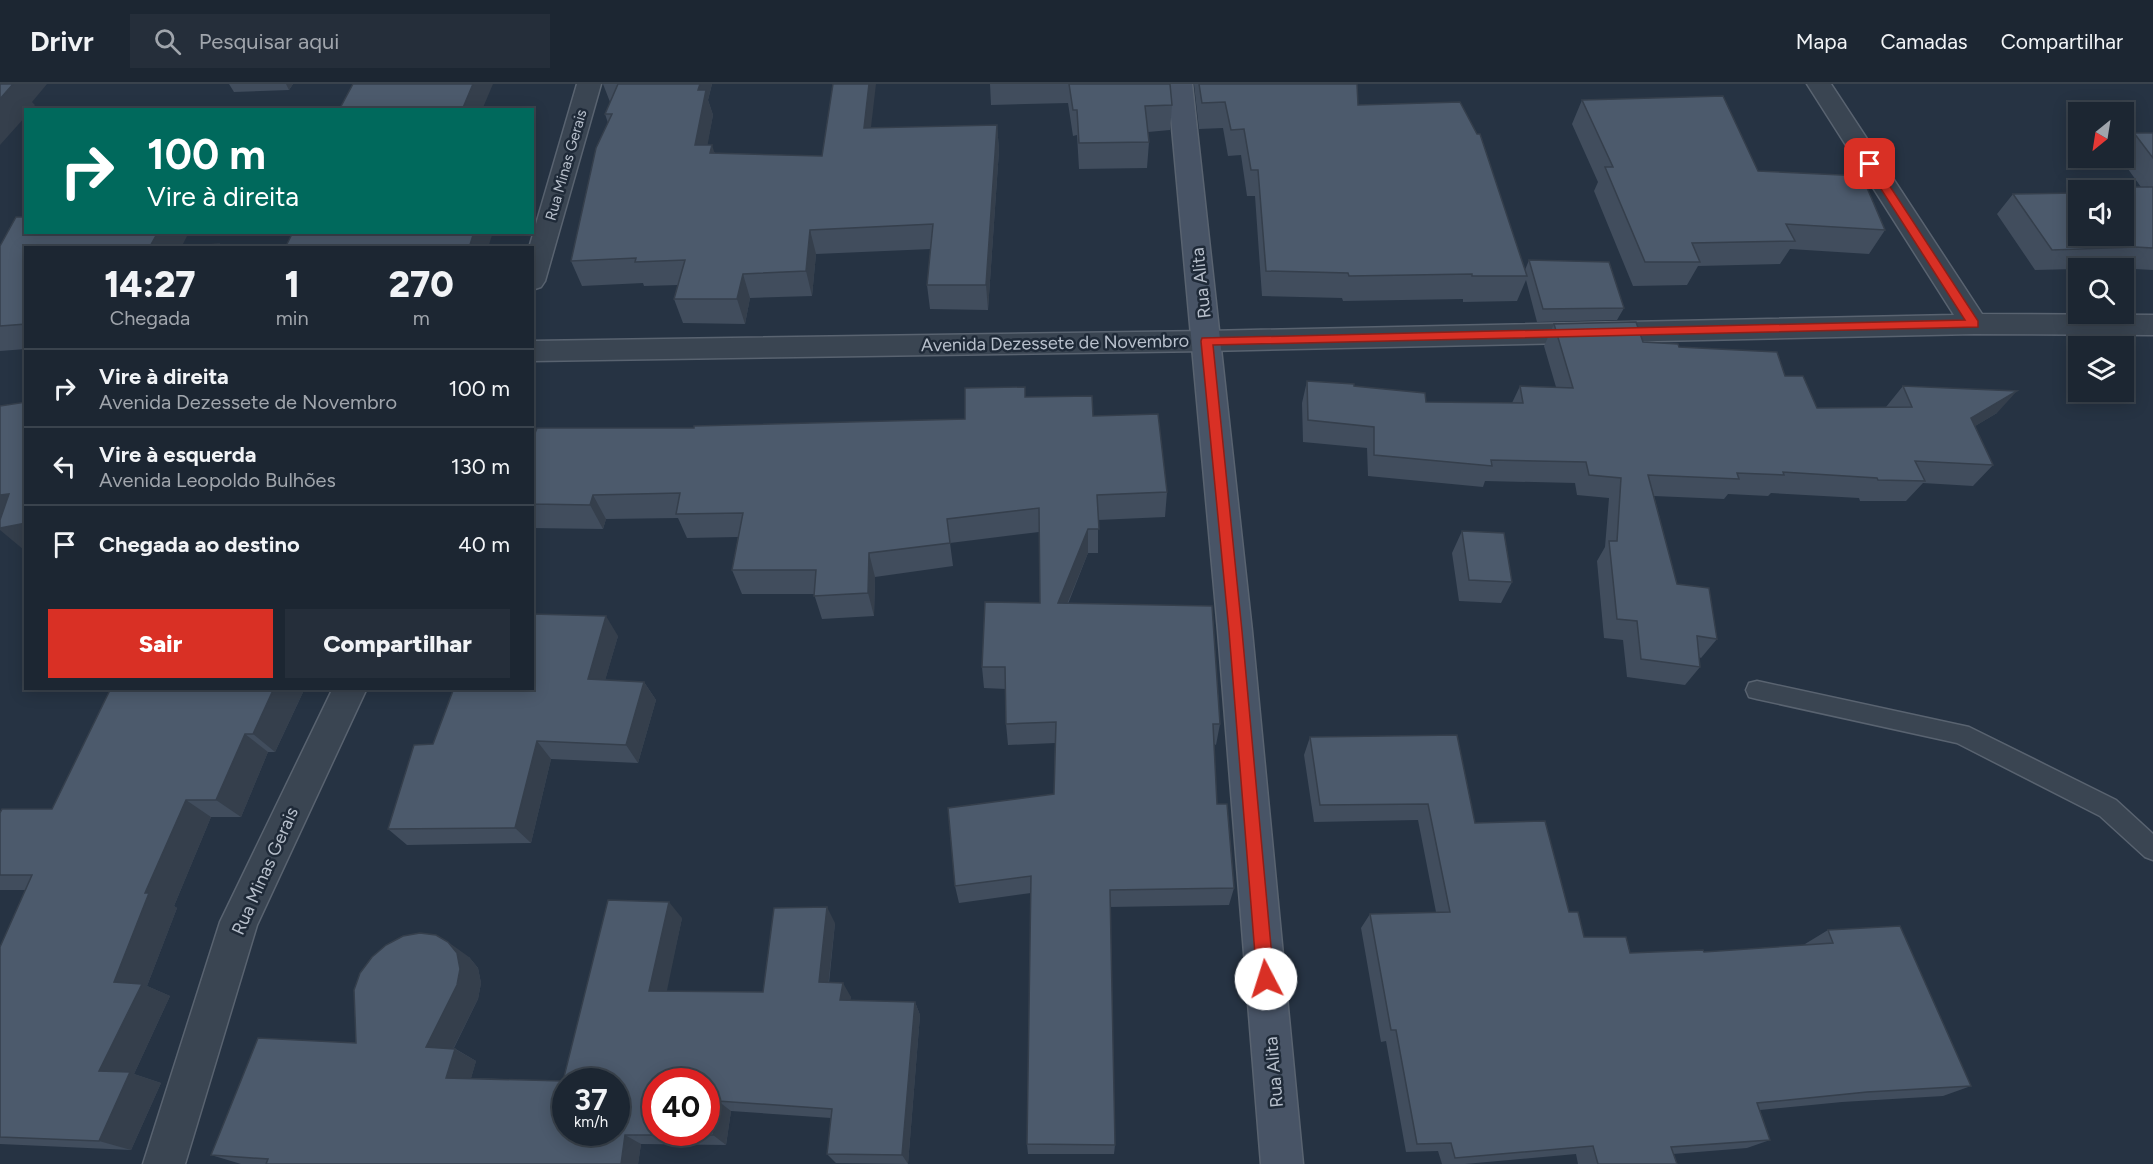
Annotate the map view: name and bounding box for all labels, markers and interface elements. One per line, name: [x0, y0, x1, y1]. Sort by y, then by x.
search box: [130, 14, 550, 68]
text: Drivr: [30, 24, 94, 58]
icon: search: [151, 25, 184, 58]
text: Pesquisar aqui: [199, 28, 339, 55]
text: Mapa: [1796, 29, 1847, 54]
text: Camadas: [1880, 29, 1968, 54]
text: Compartilhar: [2001, 29, 2123, 54]
north arrow: [2068, 102, 2134, 168]
map controls: [2068, 102, 2134, 402]
street label: Rua Minas Gerais: [542, 107, 590, 223]
text: 100 m: [147, 129, 266, 180]
icon: right: [48, 132, 126, 210]
pin: [1844, 138, 1895, 189]
icon: arrive: [1853, 147, 1886, 180]
text: Vire à direita: [147, 180, 299, 213]
button: sound: [2068, 180, 2134, 246]
street label: Rua Alita: [1186, 246, 1216, 320]
button: search: [2068, 258, 2134, 324]
text: 14:27: [104, 263, 196, 306]
text: 1: [285, 263, 300, 306]
text: 270: [389, 263, 454, 306]
text: Chegada: [110, 306, 190, 330]
text: min: [276, 306, 309, 330]
text: m: [413, 306, 430, 330]
street label: Avenida Dezessete de Novembro: [921, 330, 1189, 356]
button: layers: [2068, 336, 2134, 402]
text: Vire à direita: [99, 363, 229, 390]
icon: right: [48, 372, 81, 405]
text: 100 m: [449, 375, 510, 402]
text: Avenida Dezessete de Novembro: [99, 390, 397, 414]
text: Vire à esquerda: [99, 441, 257, 468]
icon: left: [48, 450, 81, 483]
text: 130 m: [451, 453, 510, 480]
text: Avenida Leopoldo Bulhões: [99, 468, 336, 492]
icon: arrive: [48, 528, 81, 561]
text: Chegada ao destino: [99, 531, 300, 558]
text: 40 m: [458, 531, 510, 558]
button: Sair: [48, 609, 273, 678]
button: Compartilhar: [285, 609, 510, 678]
street label: Rua Minas Gerais: [227, 804, 303, 938]
position arrow: [1234, 947, 1298, 1011]
street label: Rua Alita: [1260, 1036, 1288, 1108]
speed limit sign: 40: [642, 1068, 720, 1146]
text: 37: [574, 1081, 608, 1118]
text: km/h: [574, 1113, 608, 1131]

